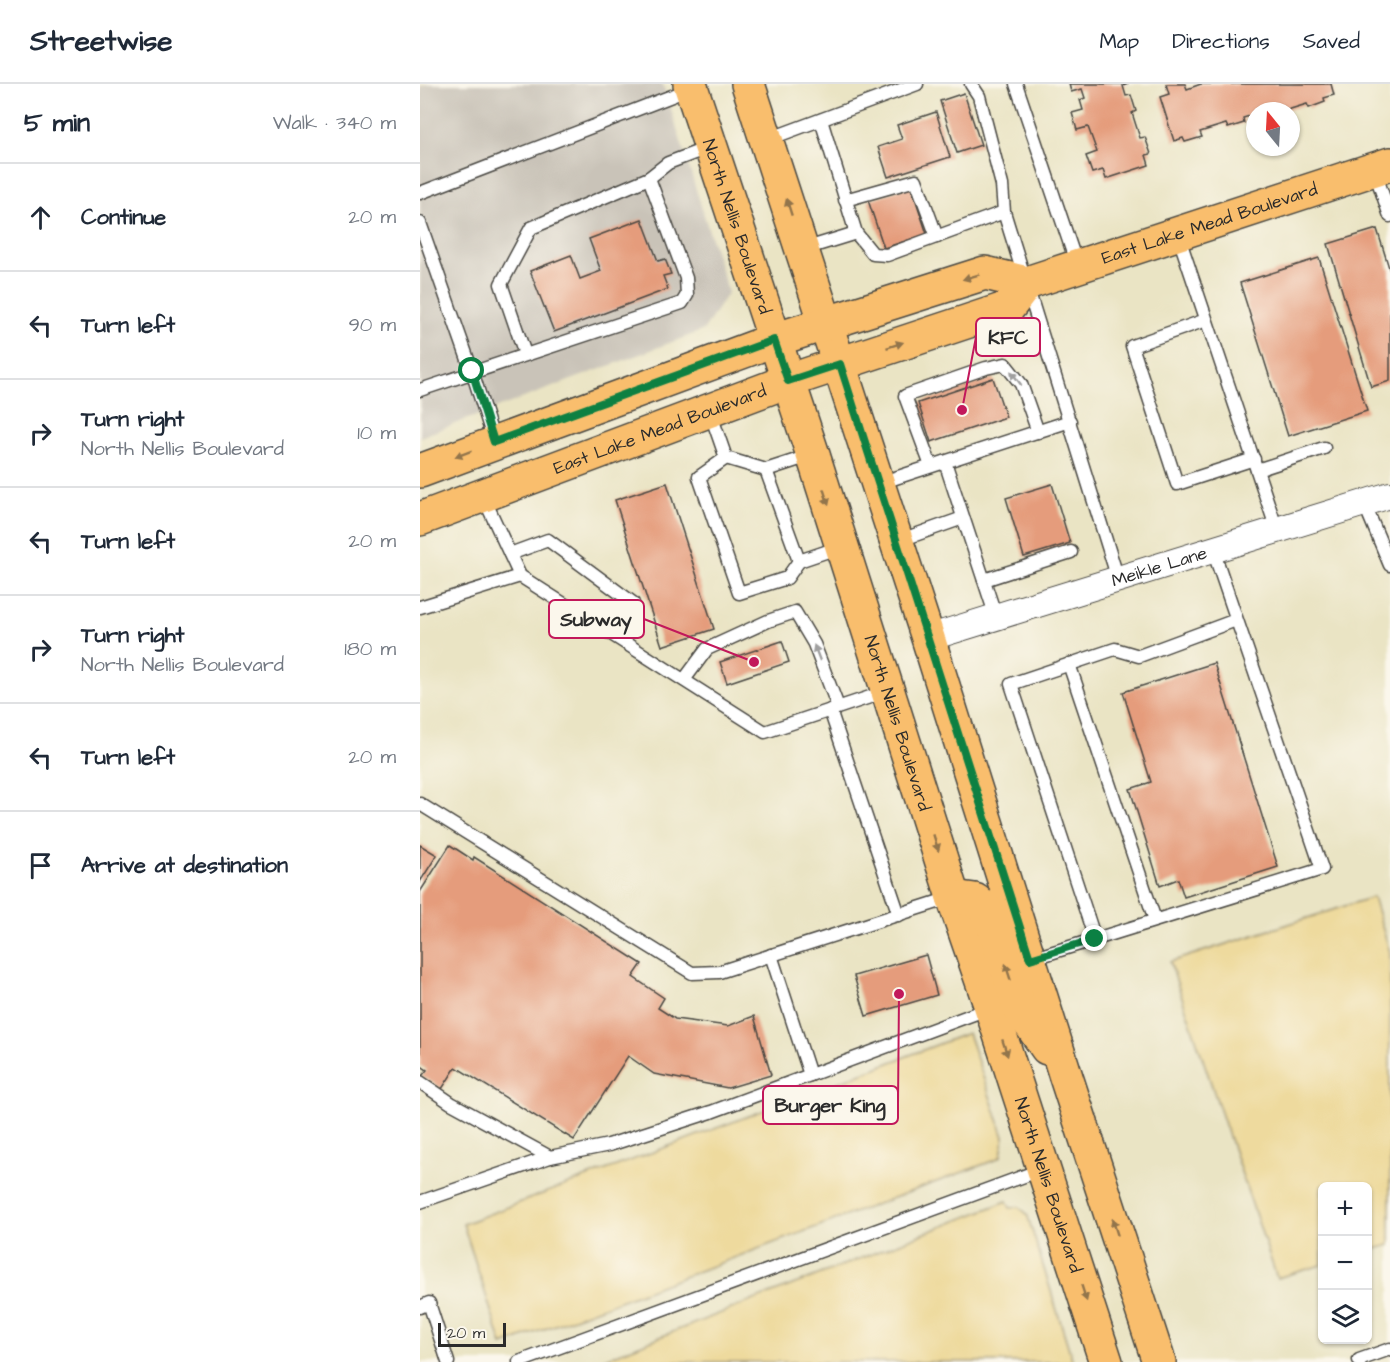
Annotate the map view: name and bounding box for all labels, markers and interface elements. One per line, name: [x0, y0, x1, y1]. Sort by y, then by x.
text: Streetwise: [30, 22, 172, 61]
text: Map: [1099, 27, 1139, 56]
text: Directions: [1172, 27, 1270, 56]
text: Saved: [1303, 27, 1360, 56]
north arrow: [1246, 102, 1300, 156]
text: 5 min: [24, 105, 90, 141]
text: Walk · 340 m: [273, 109, 396, 137]
street label: North Nellis Boulevard: [697, 136, 778, 317]
street label: East Lake Mead Boulevard: [1098, 176, 1321, 270]
one-way arrow: [783, 198, 793, 216]
icon: ahead: [24, 201, 57, 234]
text: Continue: [81, 202, 166, 233]
text: 20 m: [348, 203, 396, 231]
one-way arrow: [962, 273, 980, 283]
icon: left: [24, 309, 57, 342]
text: Turn left: [81, 310, 175, 341]
text: 90 m: [348, 311, 396, 339]
callout: KFC: [976, 318, 1040, 356]
text: KFC: [988, 324, 1029, 352]
one-way arrow: [886, 339, 904, 349]
route start: [458, 357, 484, 383]
one-way arrow: [1009, 370, 1022, 386]
street label: East Lake Mead Boulevard: [550, 378, 770, 480]
text: Turn right: [81, 404, 184, 435]
icon: right: [24, 417, 57, 450]
text: 10 m: [357, 419, 396, 447]
text: North Nellis Boulevard: [81, 435, 284, 463]
one-way arrow: [453, 449, 471, 459]
one-way arrow: [822, 488, 832, 506]
icon: left: [24, 525, 57, 558]
text: Turn left: [81, 526, 175, 557]
text: 20 m: [348, 527, 396, 555]
street label: Meikle Lane: [1108, 540, 1210, 593]
callout: Subway: [549, 600, 644, 638]
text: Subway: [559, 606, 632, 635]
text: Turn right: [81, 620, 184, 651]
street label: North Nellis Boulevard: [858, 632, 937, 814]
icon: right: [24, 633, 57, 666]
text: 180 m: [344, 635, 396, 663]
one-way arrow: [812, 643, 822, 661]
text: North Nellis Boulevard: [81, 651, 284, 679]
icon: left: [24, 741, 57, 774]
text: Turn left: [81, 742, 175, 773]
text: 20 m: [348, 743, 396, 771]
one-way arrow: [932, 834, 941, 852]
icon: arrive: [24, 849, 57, 882]
text: Arrive at destination: [81, 850, 288, 881]
route end: [1081, 925, 1107, 951]
one-way arrow: [1003, 963, 1012, 981]
one-way arrow: [1000, 1039, 1010, 1057]
callout: Burger King: [763, 1086, 898, 1124]
text: Burger King: [774, 1092, 886, 1121]
street label: North Nellis Boulevard: [1009, 1094, 1089, 1276]
map controls: [1318, 1182, 1372, 1344]
button: +: [1318, 1182, 1372, 1236]
one-way arrow: [1110, 1218, 1119, 1236]
button: −: [1318, 1236, 1372, 1290]
one-way arrow: [1080, 1284, 1089, 1302]
button: layers: [1318, 1290, 1372, 1344]
scale bar: [438, 1320, 506, 1348]
text: 20 m: [447, 1322, 485, 1344]

